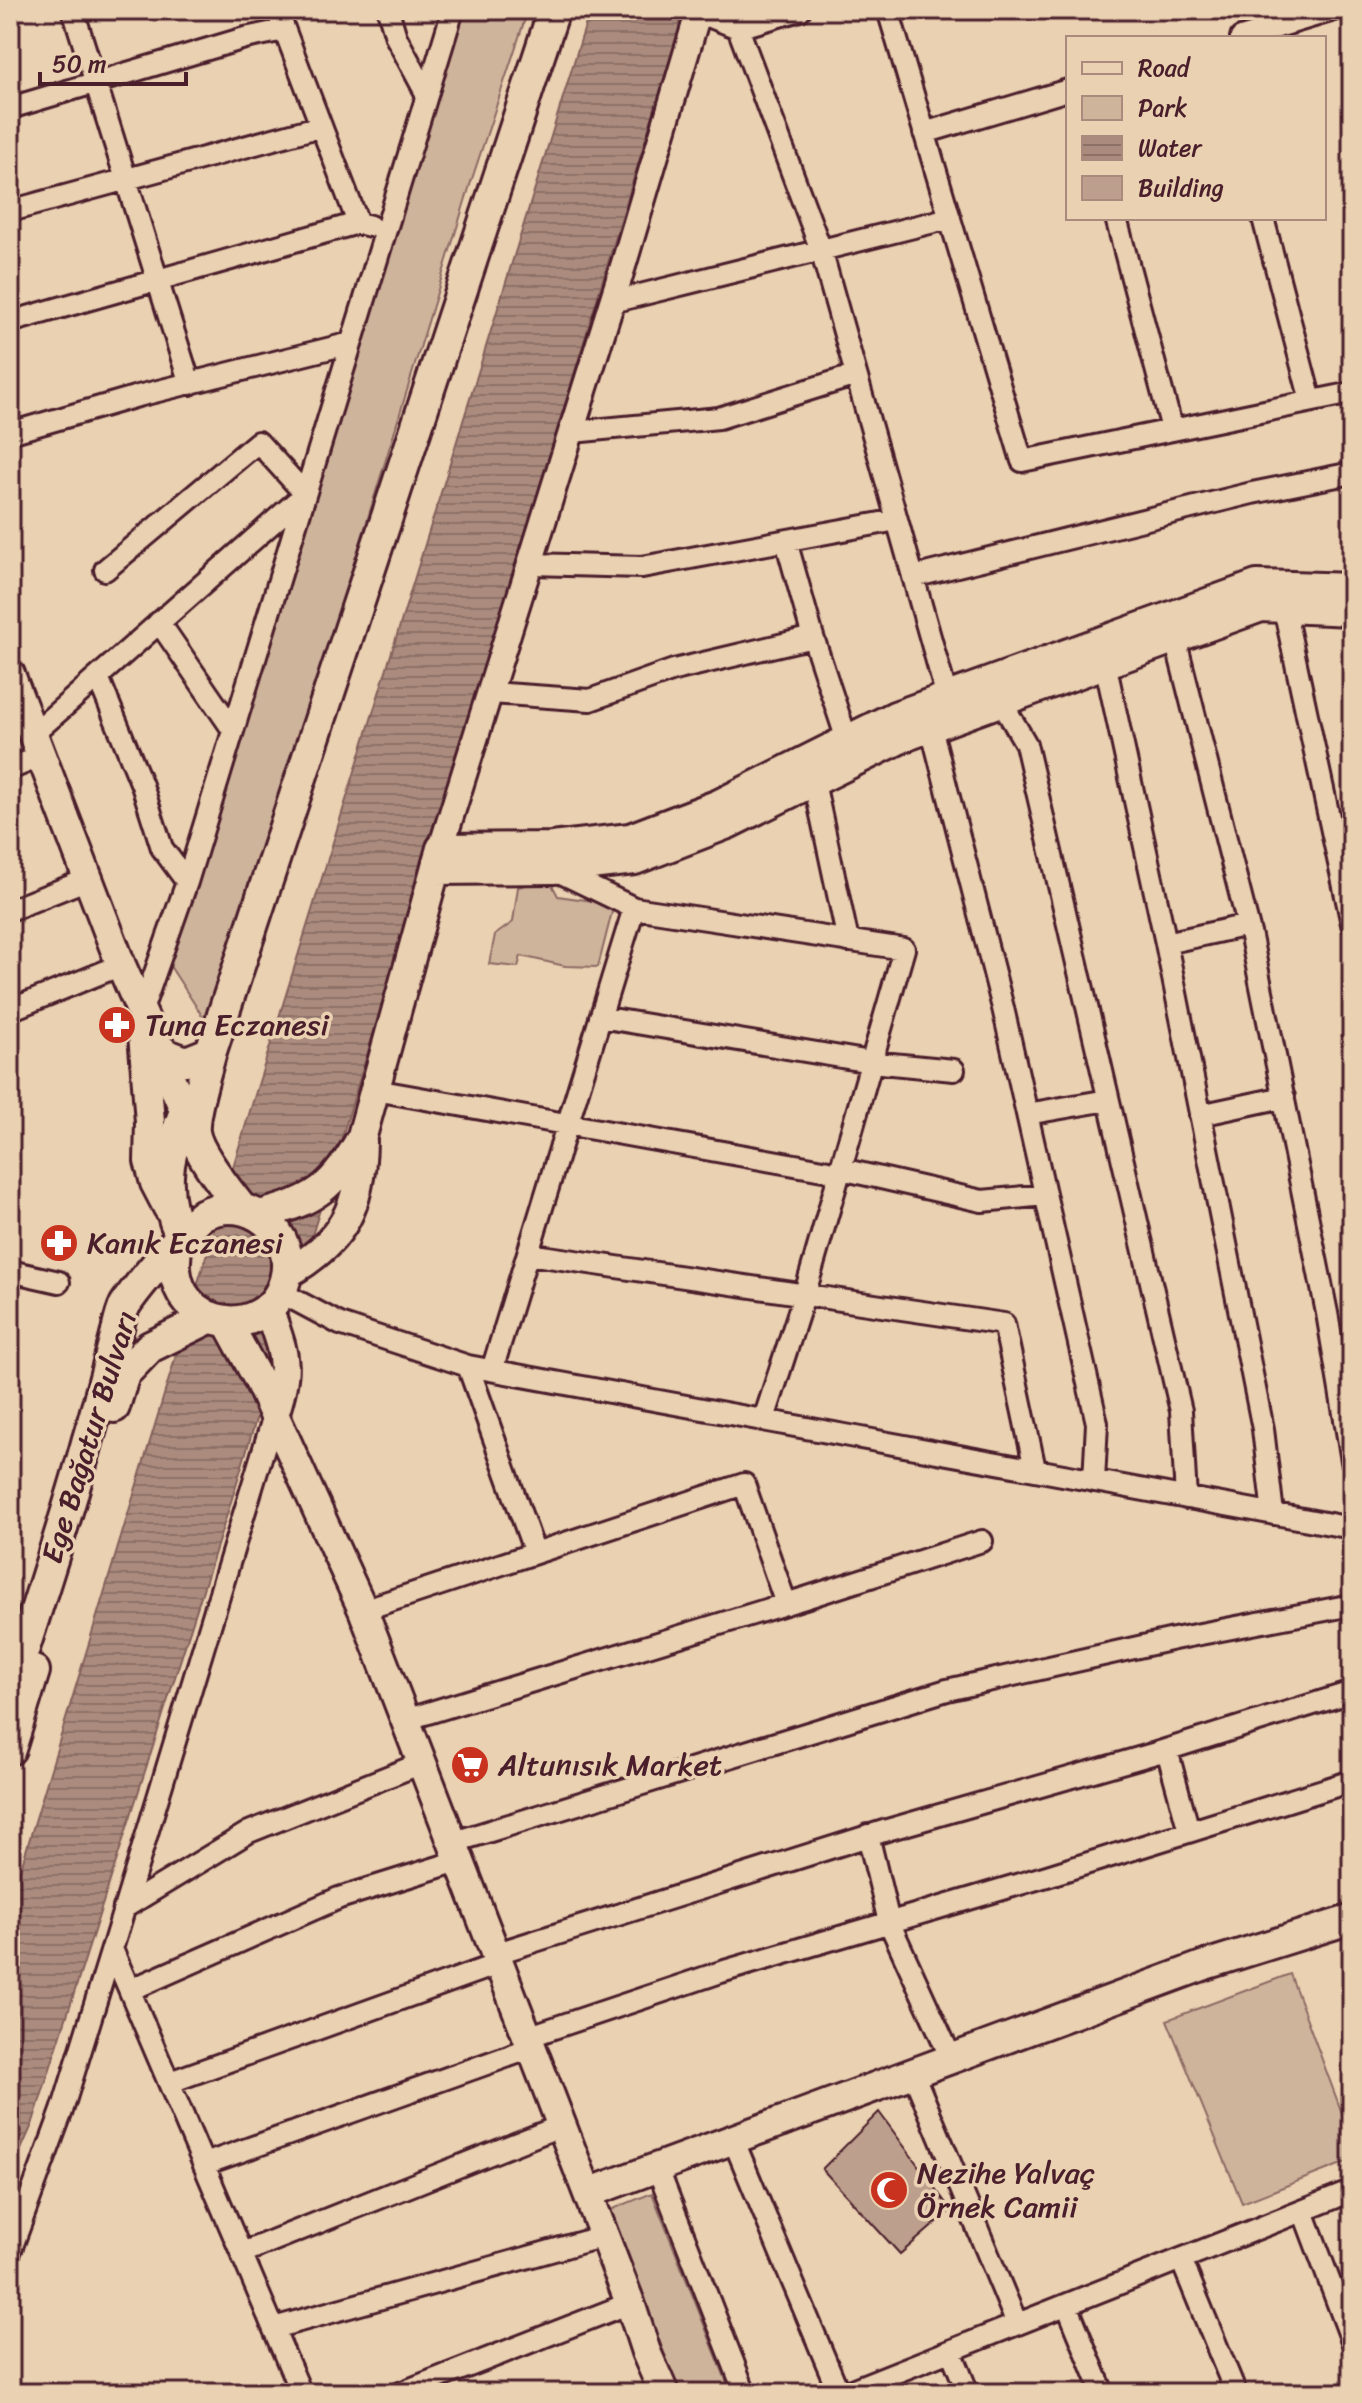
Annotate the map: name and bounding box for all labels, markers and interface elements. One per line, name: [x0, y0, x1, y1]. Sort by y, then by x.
scale bar: [40, 36, 186, 86]
legend: [1066, 36, 1326, 220]
text: 50 m: [52, 43, 107, 85]
text: Road: [1138, 47, 1192, 89]
text: Park: [1138, 87, 1187, 129]
text: Water: [1138, 127, 1203, 169]
text: Building: [1138, 167, 1224, 209]
place label: Tuna Eczanesi: [145, 998, 330, 1052]
pharmacy icon: Tuna Eczanesi: [96, 1004, 138, 1046]
place label: Kanık Eczanesi: [87, 1216, 284, 1270]
pharmacy icon: Kanık Eczanesi: [38, 1222, 80, 1264]
street label: Ege Bağatur Bulvarı: [25, 1304, 153, 1570]
place label: Altunısık Market: [497, 1738, 722, 1792]
supermarket icon: Altunısık Market: [449, 1744, 491, 1786]
place label: Nezihe Yalvaç Örnek Camii: [917, 2146, 1095, 2234]
mosque icon: Nezihe Yalvaç Örnek Camii: [868, 2169, 910, 2211]

